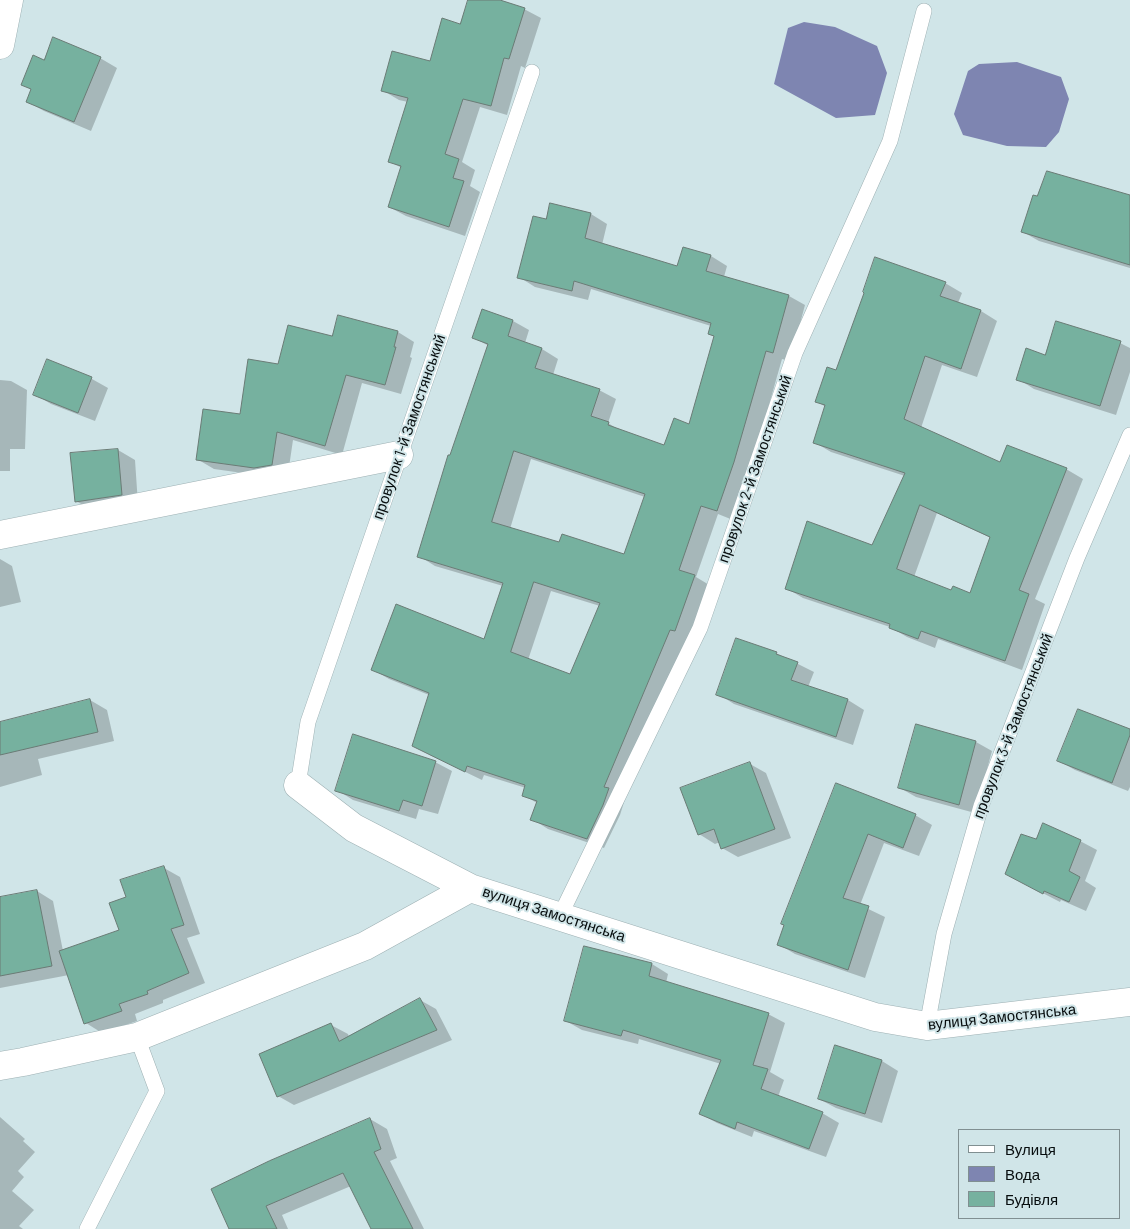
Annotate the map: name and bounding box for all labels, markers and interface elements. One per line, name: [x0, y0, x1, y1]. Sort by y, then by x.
street label: провулок 1-й Замостянський: [369, 332, 449, 522]
street label: провулок 2-й Замостянський: [714, 373, 796, 565]
street label: провулок 3-й Замостянський: [969, 631, 1057, 821]
street label: вулиця Замостянська: [480, 882, 628, 946]
street label: вулиця Замостянська: [927, 1000, 1077, 1034]
legend: [958, 1129, 1120, 1219]
text: Вулиця: [1005, 1140, 1056, 1158]
text: Вода: [1005, 1165, 1040, 1183]
text: Будівля: [1005, 1190, 1058, 1208]

